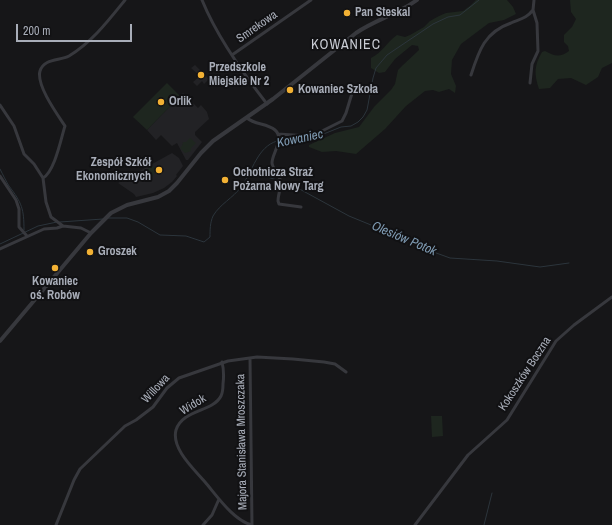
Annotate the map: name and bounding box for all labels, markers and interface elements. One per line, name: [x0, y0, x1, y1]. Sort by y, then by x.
place label: Pan Steskal: [355, 6, 410, 20]
street label: Smrekowa: [234, 8, 280, 46]
marker: Pan Steskal: [342, 8, 352, 18]
scale bar: [18, 16, 134, 42]
text: 200 m: [23, 23, 50, 39]
district label: KOWANIEC: [311, 37, 381, 53]
place label: Przedszkole Miejskie Nr 2: [209, 61, 269, 89]
marker: Przedszkole Miejskie Nr 2: [196, 70, 206, 80]
place label: Kowaniec Szkoła: [298, 83, 378, 97]
marker: Kowaniec Szkoła: [285, 85, 295, 95]
place label: Orlik: [169, 95, 191, 109]
marker: Orlik: [156, 97, 166, 107]
water label: Kowaniec: [275, 127, 325, 151]
place label: Zespół Szkół Ekonomicznych: [76, 156, 151, 184]
marker: Zespół Szkół Ekonomicznych: [154, 165, 164, 175]
place label: Ochotnicza Straż Pożarna Nowy Targ: [233, 166, 324, 194]
marker: Ochotnicza Straż Pożarna Nowy Targ: [220, 175, 230, 185]
water label: Olesiów Potok: [369, 218, 439, 260]
place label: Groszek: [98, 245, 137, 259]
marker: Groszek: [85, 247, 95, 257]
marker: Kowaniec oś. Robów: [50, 263, 60, 273]
place label: Kowaniec oś. Robów: [30, 275, 80, 303]
street label: Kokoszków Boczna: [496, 334, 554, 414]
street label: Willowa: [139, 371, 173, 407]
street label: Majora Stanisława Mroszczaka: [234, 374, 250, 510]
street label: Widok: [177, 392, 209, 418]

